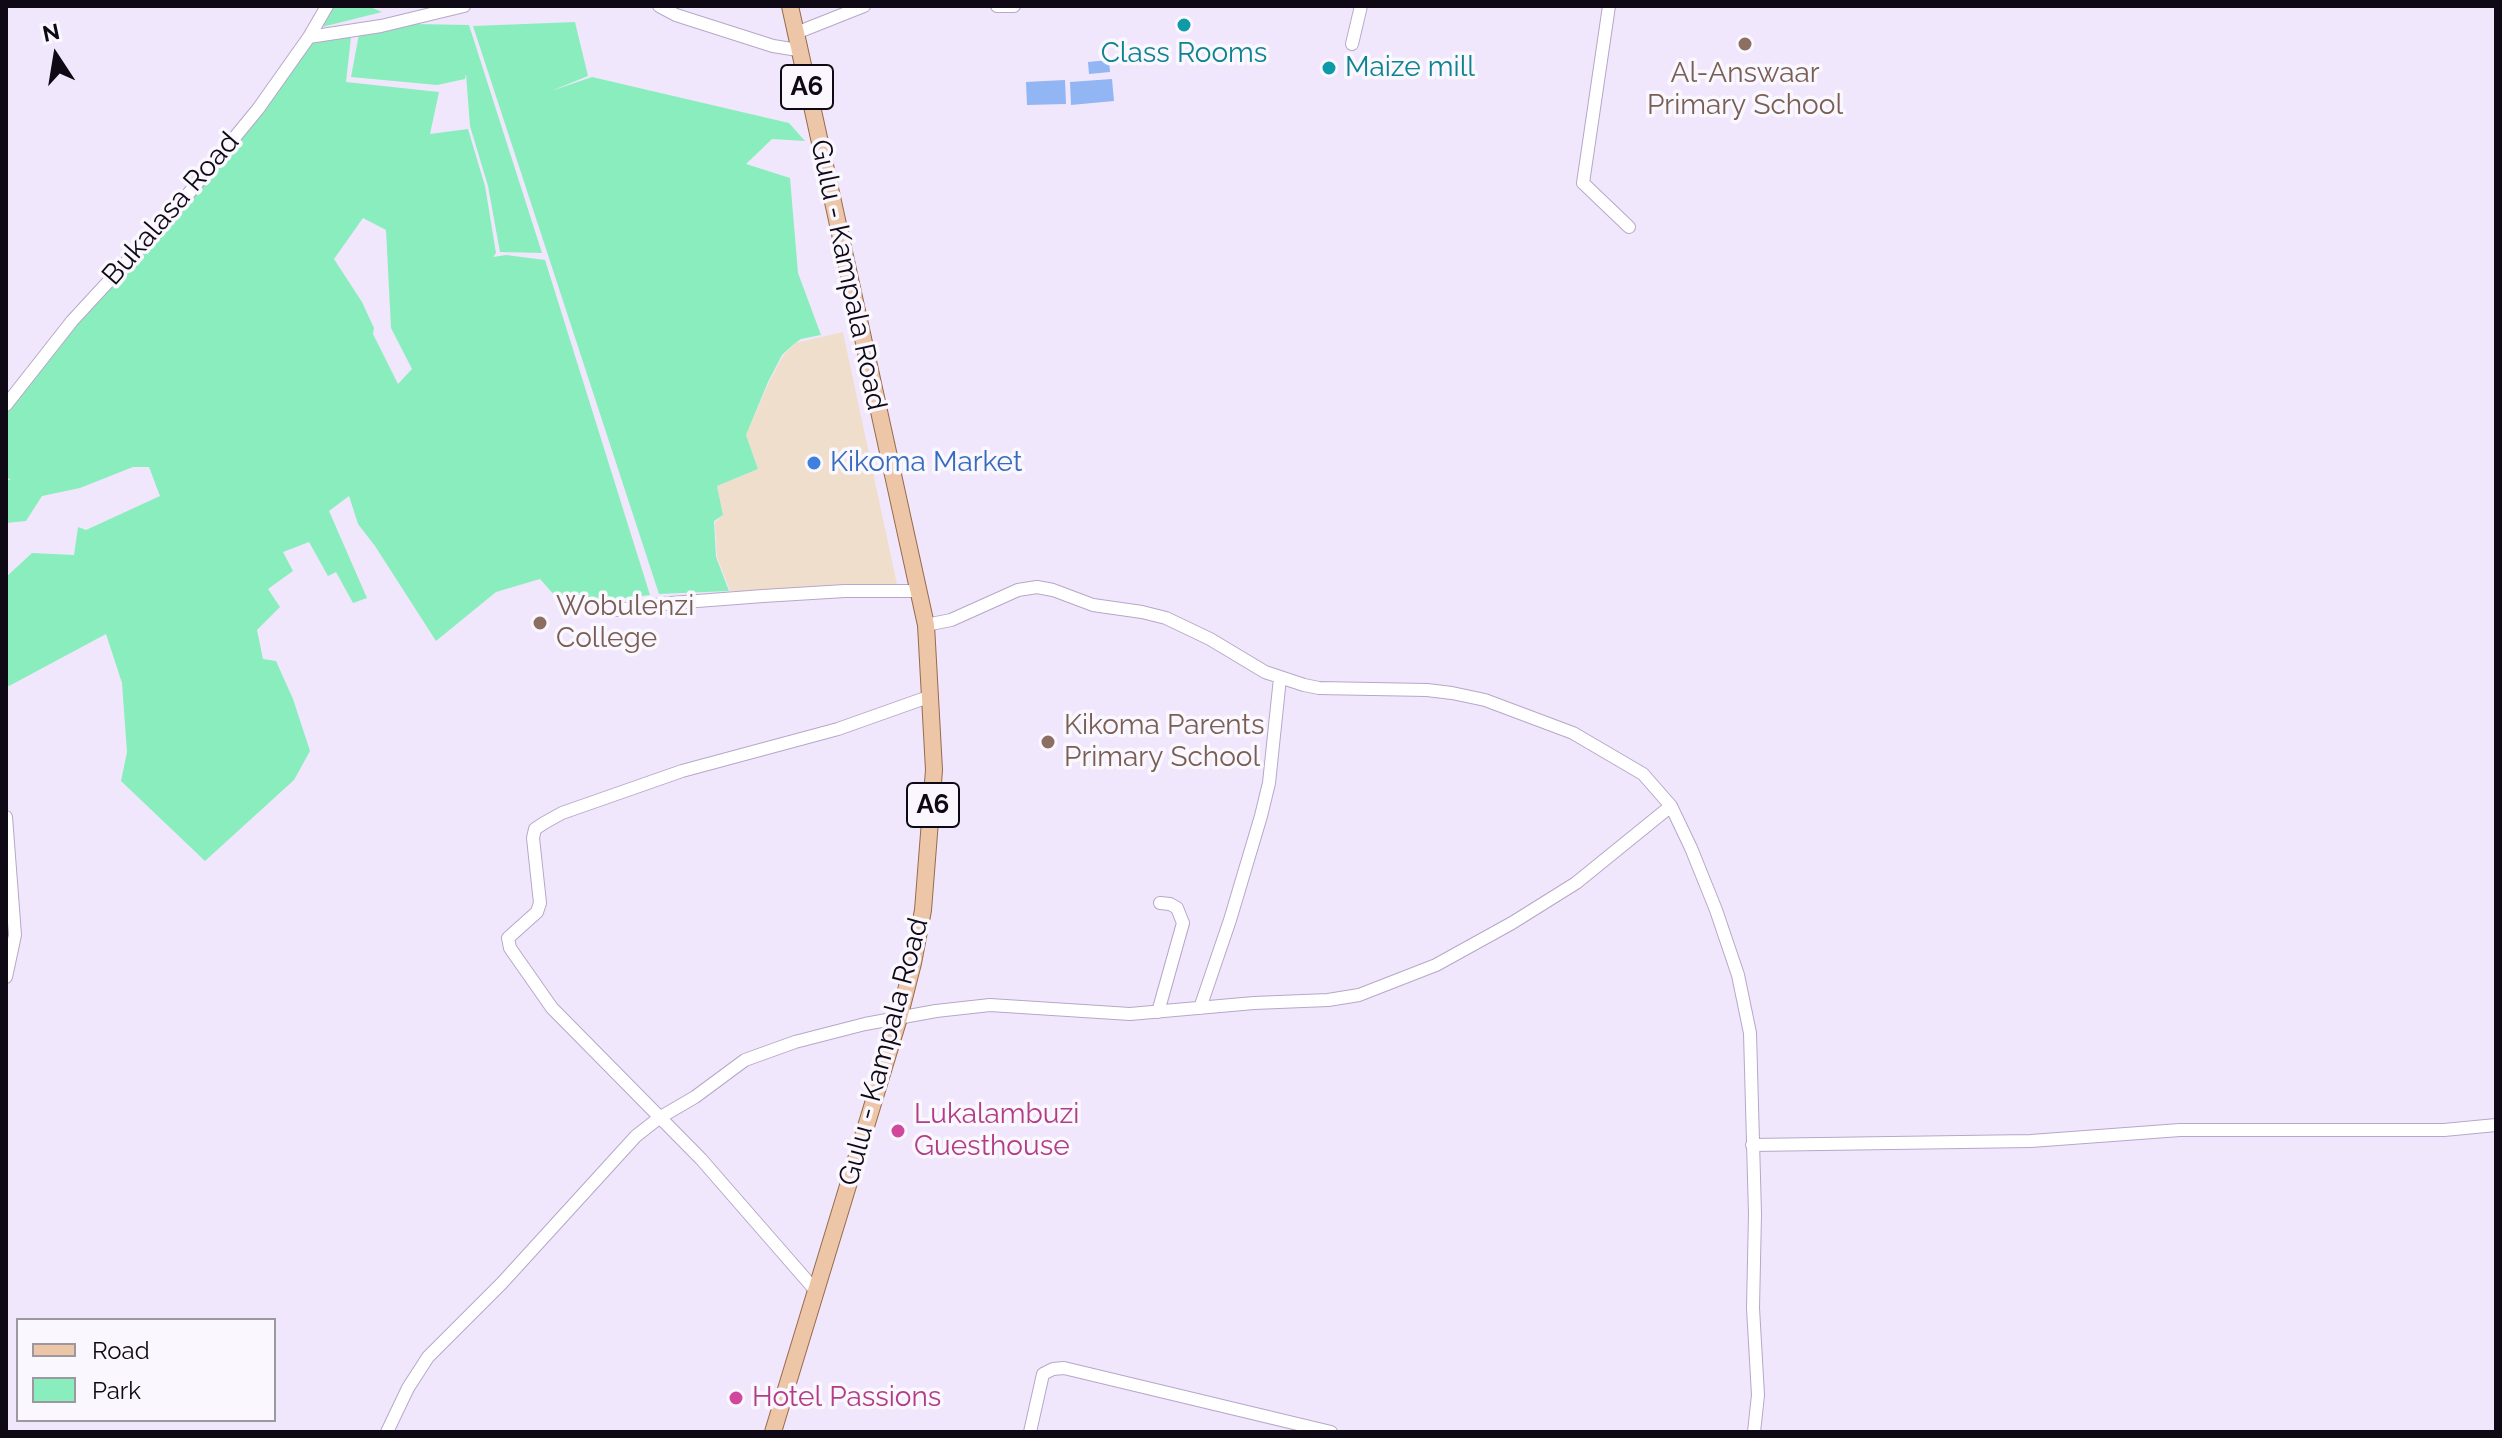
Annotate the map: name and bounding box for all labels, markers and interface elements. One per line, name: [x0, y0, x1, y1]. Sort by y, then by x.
north arrow: [16, 16, 96, 96]
marker: Class Rooms: [1175, 16, 1193, 34]
text: N: [40, 18, 62, 47]
marker: Al-Answaar Primary School: [1736, 35, 1754, 53]
place label: Class Rooms: [1101, 37, 1267, 71]
place label: Maize mill: [1345, 51, 1475, 85]
place label: Al-Answaar Primary School: [1647, 57, 1843, 123]
marker: Maize mill: [1320, 59, 1338, 77]
road number: A6: [781, 65, 833, 109]
street label: Bukalasa Road: [96, 126, 246, 292]
street label: Gulu - Kampala Road: [803, 137, 893, 413]
place label: Kikoma Market: [830, 446, 1022, 480]
marker: Kikoma Market: [805, 454, 823, 472]
place label: Wobulenzi College: [556, 590, 694, 656]
marker: Wobulenzi College: [531, 614, 549, 632]
place label: Kikoma Parents Primary School: [1064, 709, 1264, 775]
marker: Kikoma Parents Primary School: [1039, 733, 1057, 751]
road number: A6: [907, 783, 959, 827]
street label: Gulu - Kampala Road: [832, 914, 936, 1190]
place label: Lukalambuzi Guesthouse: [914, 1098, 1079, 1164]
marker: Lukalambuzi Guesthouse: [889, 1122, 907, 1140]
legend: [16, 1318, 276, 1422]
text: Road: [92, 1336, 150, 1365]
text: Park: [92, 1376, 141, 1405]
place label: Hotel Passions: [752, 1381, 941, 1415]
marker: Hotel Passions: [727, 1389, 745, 1407]

